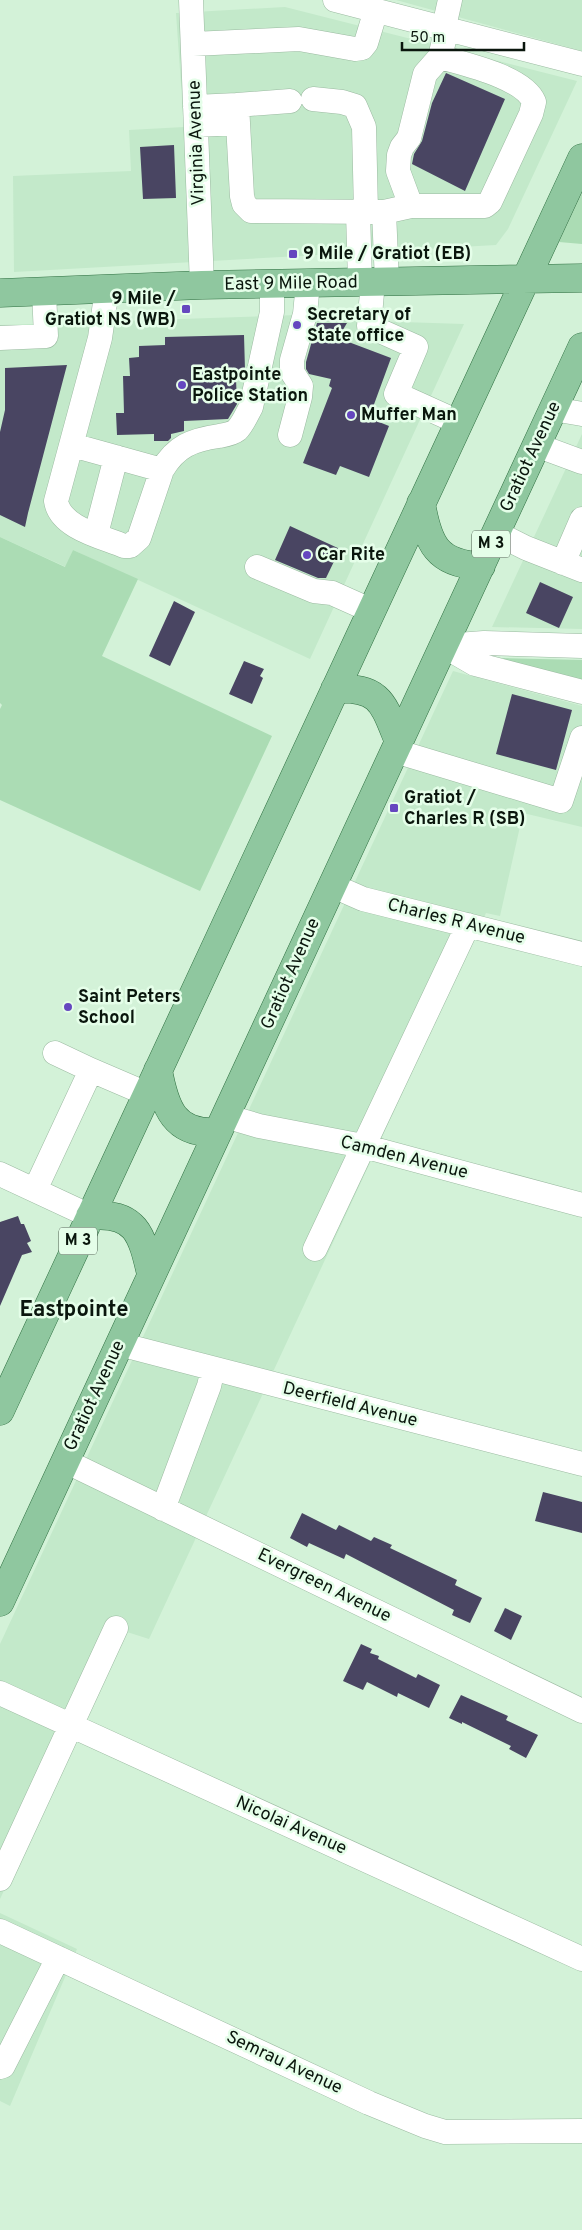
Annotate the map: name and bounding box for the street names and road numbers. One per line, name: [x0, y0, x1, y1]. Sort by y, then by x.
street label: Virginia Avenue: [183, 80, 211, 206]
street label: East 9 Mile Road: [224, 271, 358, 297]
street label: Gratiot Avenue: [495, 398, 567, 516]
road number: M 3: [472, 530, 510, 558]
street label: Charles R Avenue: [385, 894, 527, 950]
street label: Gratiot Avenue: [256, 915, 326, 1033]
street label: Camden Avenue: [338, 1131, 470, 1185]
road number: M 3: [59, 1228, 97, 1254]
street label: Gratiot Avenue: [59, 1337, 131, 1455]
street label: Deerfield Avenue: [280, 1377, 420, 1433]
street label: Evergreen Avenue: [253, 1544, 395, 1628]
street label: Nicolai Avenue: [232, 1791, 350, 1861]
street label: Semrau Avenue: [222, 2026, 346, 2100]

